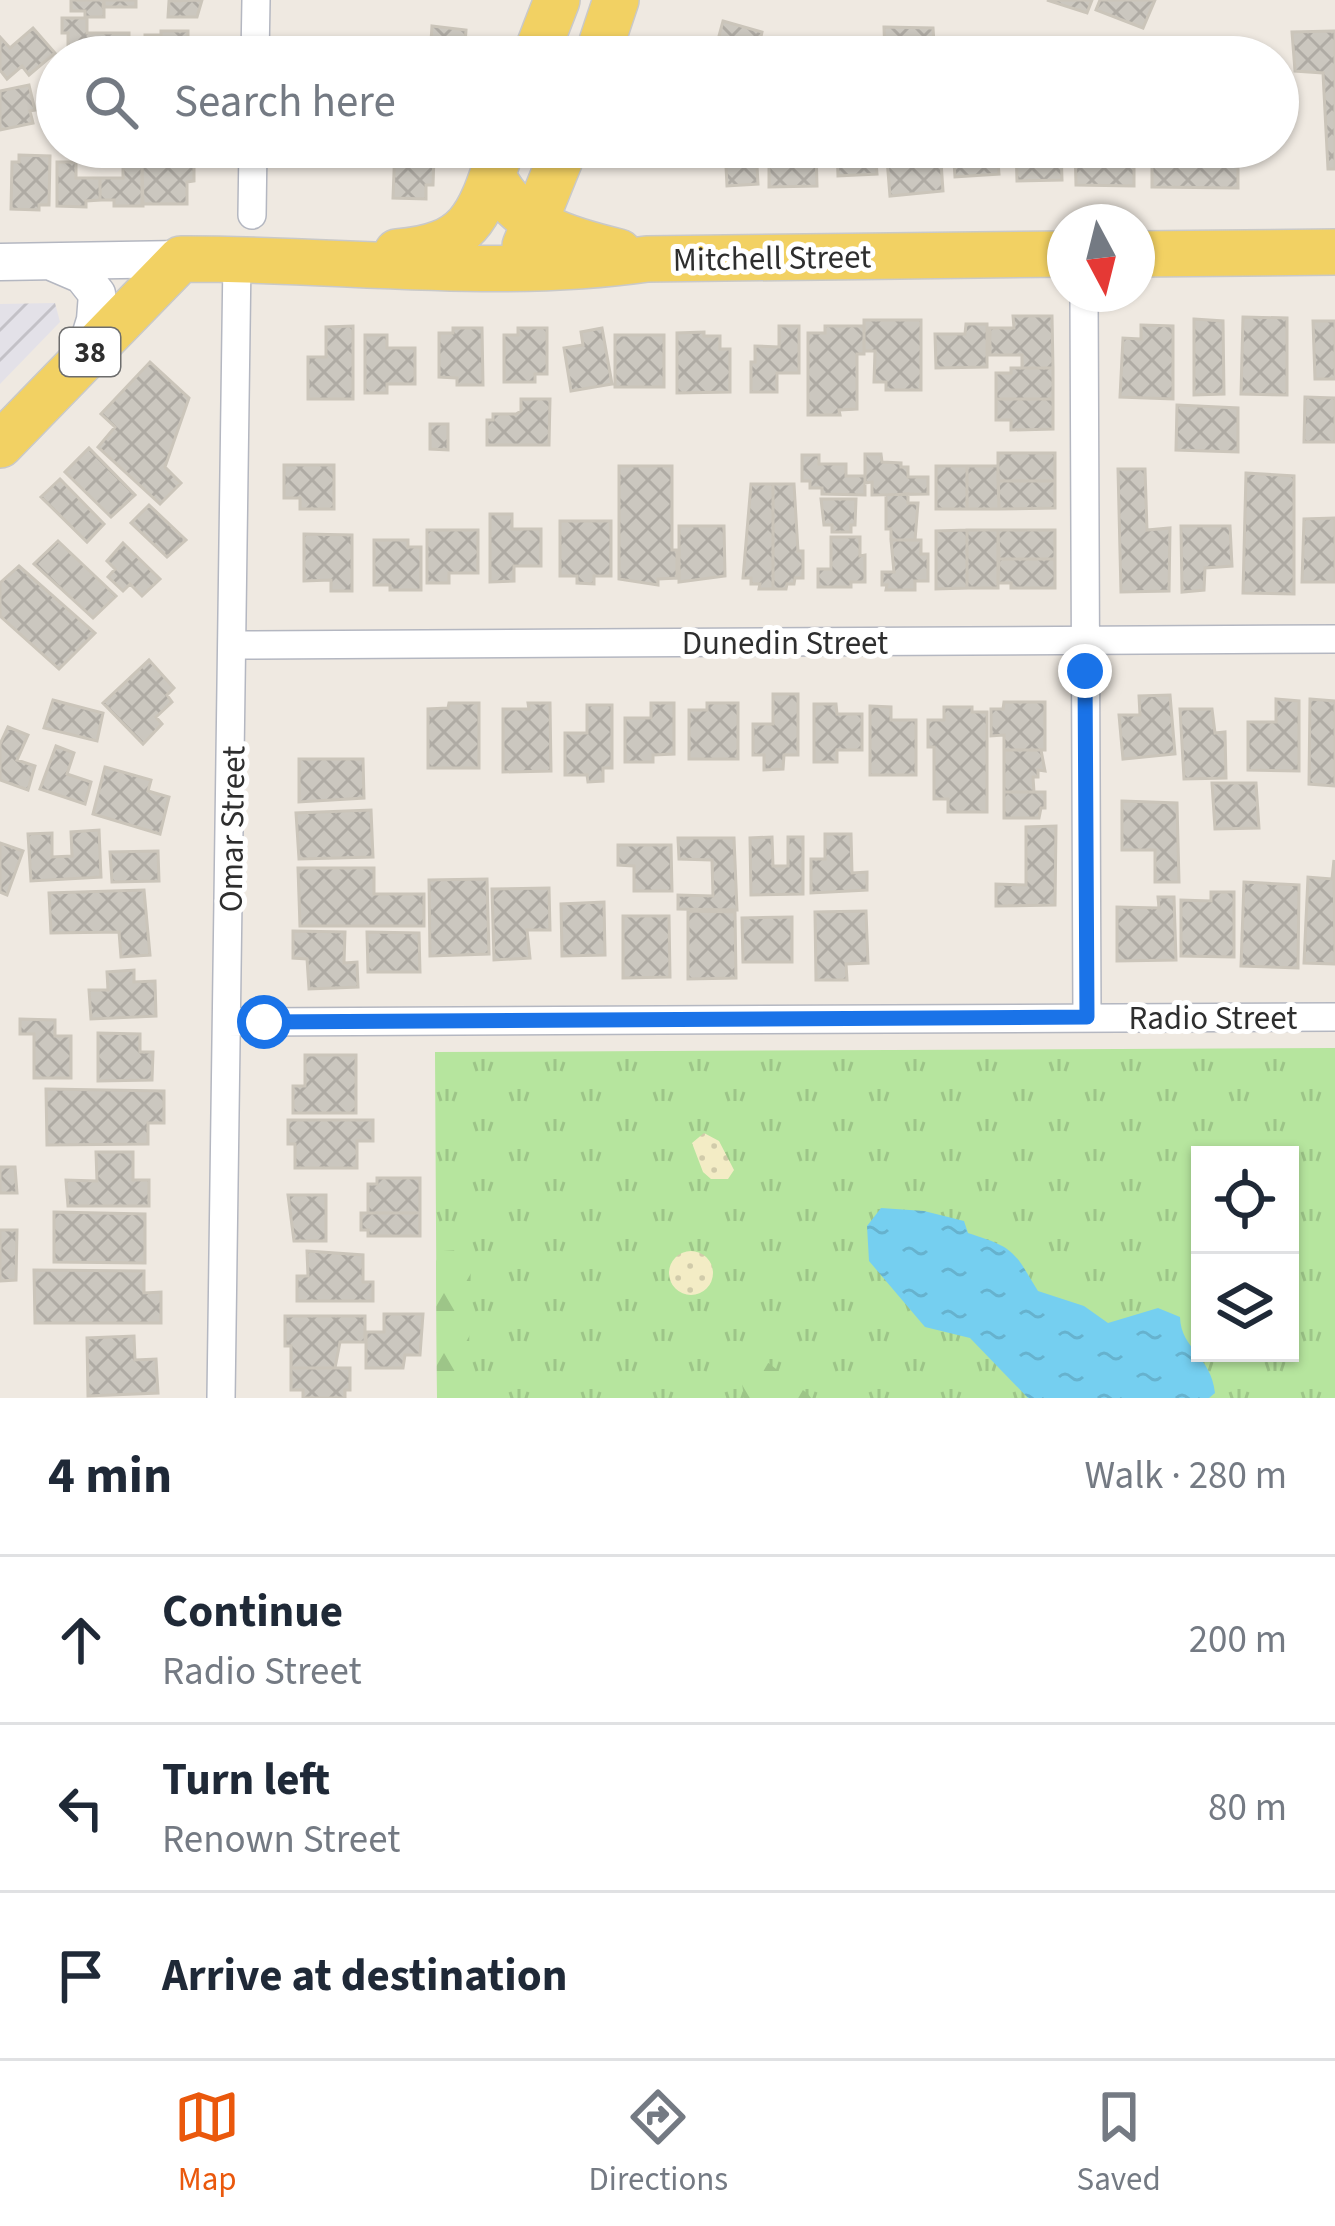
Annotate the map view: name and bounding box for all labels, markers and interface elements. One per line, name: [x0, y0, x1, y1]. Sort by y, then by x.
search box: [36, 36, 1299, 168]
icon: search: [78, 69, 144, 135]
text: Search here: [174, 70, 396, 134]
north arrow: [1047, 204, 1155, 312]
street label: Mitchell Street: [672, 233, 872, 284]
road number: 38: [60, 328, 120, 376]
street label: Dunedin Street: [682, 620, 888, 667]
route end: [1058, 644, 1112, 698]
street label: Omar Street: [208, 745, 257, 913]
route start: [237, 995, 291, 1049]
street label: Radio Street: [1129, 995, 1297, 1042]
map controls: [1191, 1146, 1299, 1362]
button: locate: [1191, 1146, 1299, 1254]
button: layers: [1191, 1254, 1299, 1362]
text: 4 min: [48, 1440, 172, 1512]
text: Walk · 280 m: [1084, 1448, 1287, 1504]
text: Continue: [162, 1580, 343, 1644]
icon: ahead: [48, 1607, 114, 1673]
text: 200 m: [1189, 1612, 1287, 1668]
text: Radio Street: [162, 1644, 362, 1700]
text: Turn left: [162, 1748, 330, 1812]
icon: left: [48, 1775, 114, 1841]
text: 80 m: [1208, 1780, 1287, 1836]
text: Renown Street: [162, 1812, 400, 1868]
icon: arrive: [48, 1943, 114, 2009]
text: Arrive at destination: [162, 1944, 567, 2008]
tab: Map: [174, 2084, 240, 2203]
tab: Directions: [589, 2084, 728, 2203]
tab: Saved: [1077, 2084, 1161, 2203]

